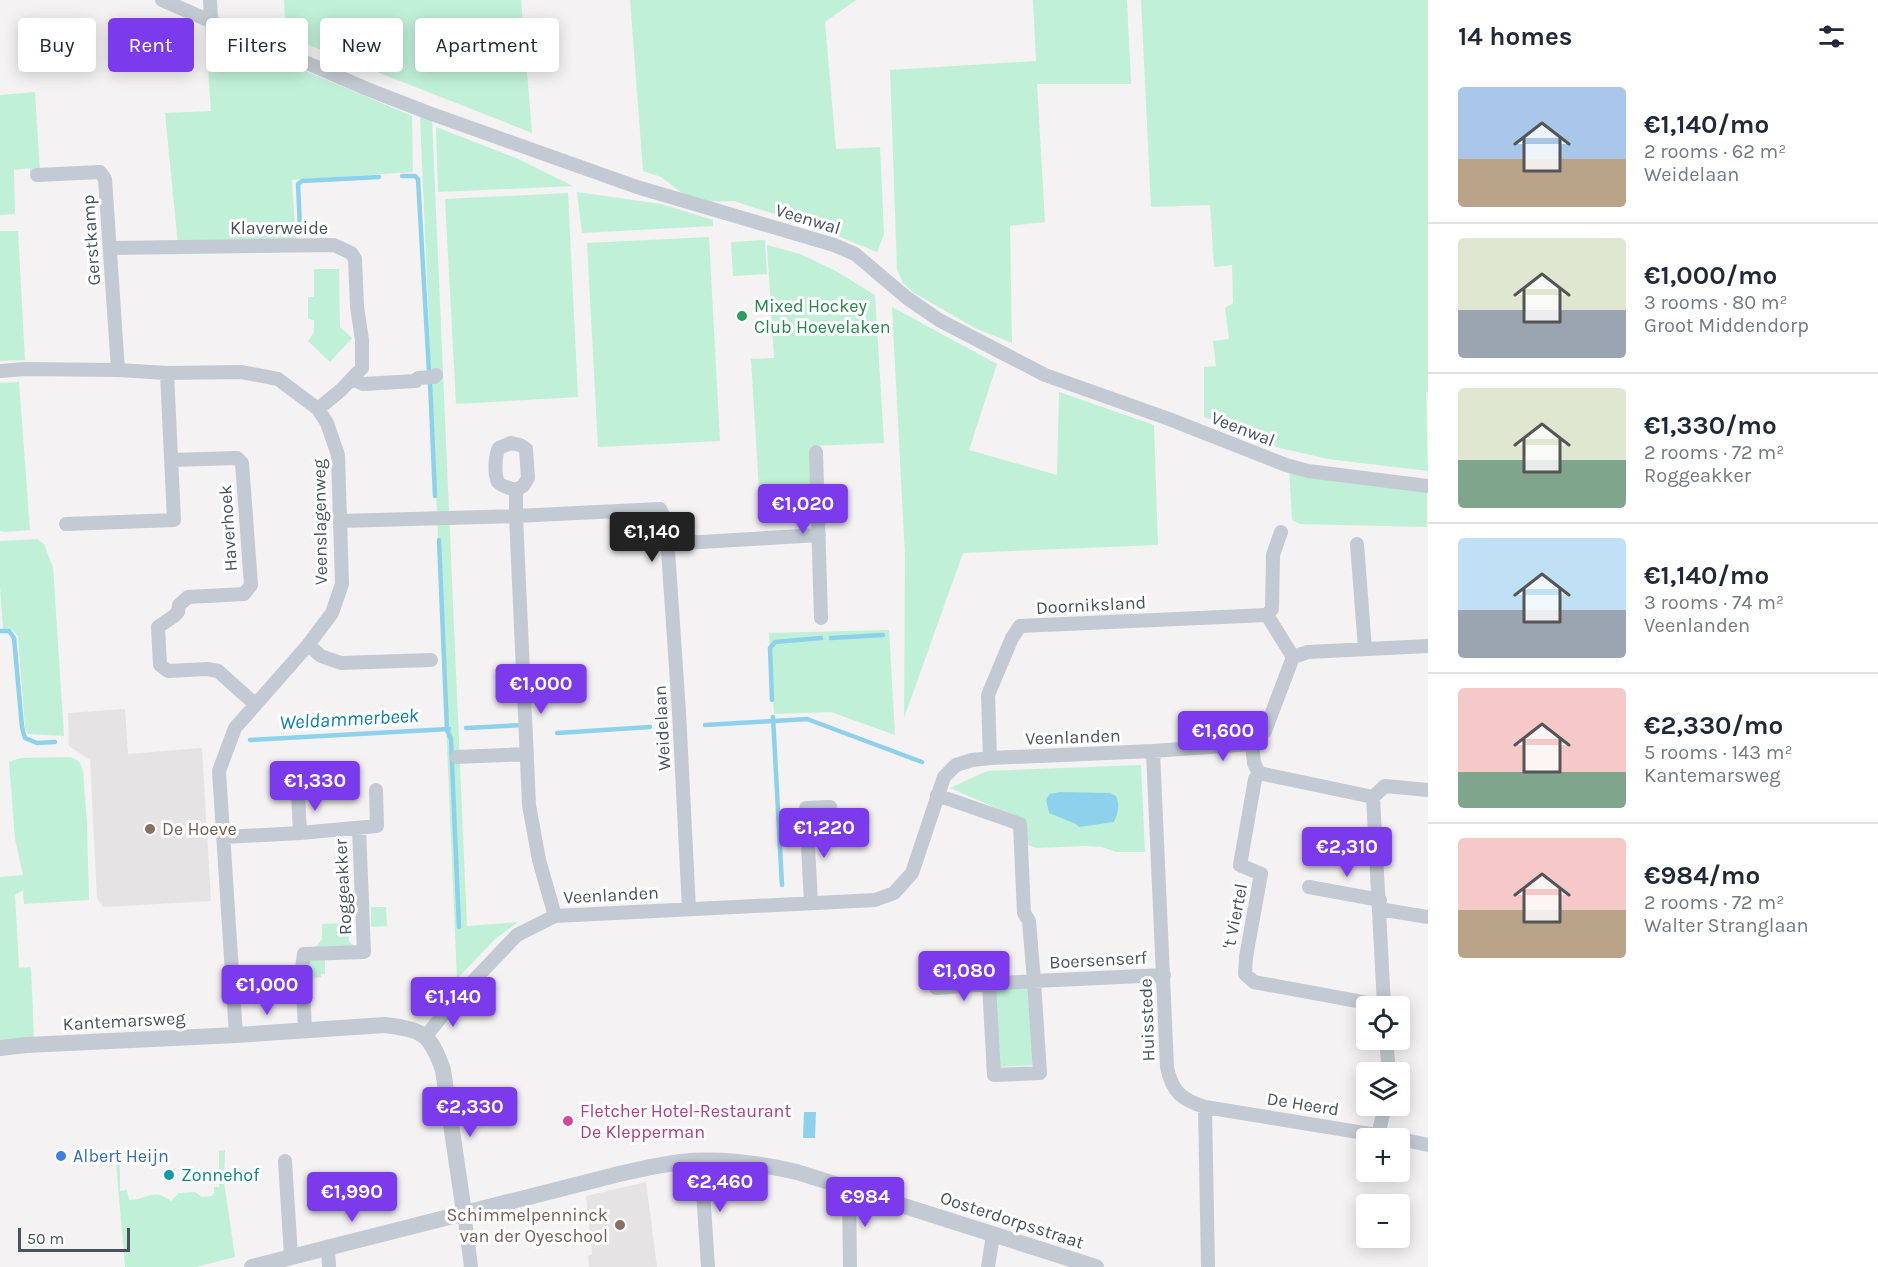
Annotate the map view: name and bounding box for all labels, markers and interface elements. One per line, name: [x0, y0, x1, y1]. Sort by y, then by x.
chip: Buy: [18, 18, 96, 72]
chip: Rent: [108, 18, 194, 72]
chip: Filters: [206, 18, 308, 72]
chip: New: [320, 18, 403, 72]
chip: Apartment: [415, 18, 559, 72]
icon: filters: [1815, 20, 1848, 53]
text: 14 homes: [1458, 21, 1572, 52]
text: €1,140/mo: [1644, 109, 1769, 140]
icon: home: [1506, 111, 1578, 183]
text: 2 rooms · 62 m²: [1644, 140, 1786, 163]
text: Weidelaan: [1644, 163, 1739, 186]
street label: Gerstkamp: [77, 194, 105, 286]
street label: Veenwal: [773, 199, 843, 239]
street label: Klaverweide: [230, 217, 328, 239]
text: €1,000/mo: [1644, 260, 1777, 291]
icon: home: [1506, 262, 1578, 334]
text: 3 rooms · 80 m²: [1644, 291, 1788, 314]
place label: Mixed Hockey Club Hoevelaken: [754, 295, 891, 338]
marker: Mixed Hockey Club Hoevelaken: [735, 309, 749, 323]
text: Groot Middendorp: [1644, 314, 1809, 337]
street label: Veenwal: [1208, 407, 1278, 451]
text: €1,330/mo: [1644, 410, 1777, 441]
icon: home: [1506, 412, 1578, 484]
text: 2 rooms · 72 m²: [1644, 441, 1784, 464]
street label: Veenslagenweg: [308, 459, 332, 585]
text: Roggeakker: [1644, 464, 1751, 487]
street label: Haverhoek: [214, 484, 242, 572]
pin: €1,020: [754, 484, 852, 535]
text: €1,020: [772, 492, 834, 515]
pin: €1,140: [603, 512, 701, 563]
text: €1,140: [624, 520, 680, 543]
text: €1,140/mo: [1644, 560, 1769, 591]
icon: home: [1506, 562, 1578, 634]
street label: Doorniksland: [1035, 591, 1147, 619]
text: 3 rooms · 74 m²: [1644, 591, 1784, 614]
text: Veenlanden: [1644, 614, 1750, 637]
pin: €1,000: [492, 664, 590, 715]
text: €1,000: [510, 672, 572, 695]
street label: Weidelaan: [649, 685, 675, 771]
water label: Weldammerbeek: [279, 704, 420, 734]
text: €2,330/mo: [1644, 710, 1783, 741]
pin: €1,600: [1174, 711, 1272, 762]
icon: home: [1506, 712, 1578, 784]
text: €1,600: [1192, 719, 1254, 742]
street label: Veenlanden: [1025, 724, 1121, 750]
text: 5 rooms · 143 m²: [1644, 741, 1793, 764]
pin: €1,330: [266, 761, 364, 812]
text: Kantemarsweg: [1644, 764, 1781, 787]
text: €1,330: [284, 769, 346, 792]
pin: €1,220: [775, 808, 873, 859]
text: €1,220: [793, 816, 855, 839]
place label: De Hoeve: [162, 818, 237, 840]
marker: De Hoeve: [143, 822, 157, 836]
pin: €2,310: [1298, 827, 1396, 878]
text: €2,310: [1316, 835, 1378, 858]
street label: Roggeakker: [329, 838, 357, 936]
text: €984/mo: [1644, 860, 1760, 891]
icon: home: [1506, 862, 1578, 934]
street label: Veenlanden: [563, 882, 659, 908]
street label: 't Viertel: [1218, 882, 1252, 950]
text: 2 rooms · 72 m²: [1644, 891, 1784, 914]
text: Walter Stranglaan: [1644, 914, 1809, 937]
street label: Boersenserf: [1049, 946, 1148, 974]
pin: €1,080: [915, 951, 1013, 1002]
text: €1,080: [932, 959, 996, 982]
pin: €1,000: [218, 965, 316, 1016]
text: €1,000: [236, 973, 298, 996]
pin: €1,140: [404, 977, 502, 1028]
street label: Huisstede: [1135, 978, 1159, 1062]
text: €1,140: [425, 985, 481, 1008]
map controls: [1356, 996, 1410, 1248]
button: locate: [1356, 996, 1410, 1050]
street label: Kantemarsweg: [62, 1007, 186, 1035]
button: layers: [1356, 1062, 1410, 1116]
pin: €2,330: [421, 1087, 519, 1138]
street label: De Heerd: [1265, 1087, 1341, 1121]
text: €2,330: [436, 1095, 504, 1118]
place label: Fletcher Hotel-Restaurant De Klepperman: [580, 1100, 791, 1143]
marker: Fletcher Hotel-Restaurant De Klepperman: [561, 1114, 575, 1128]
button: +: [1356, 1128, 1410, 1182]
place label: Albert Heijn: [73, 1145, 169, 1167]
marker: Albert Heijn: [54, 1149, 68, 1163]
pin: €2,460: [671, 1162, 769, 1213]
place label: Zonnehof: [181, 1164, 260, 1186]
marker: Zonnehof: [162, 1168, 176, 1182]
text: €2,460: [687, 1170, 753, 1193]
pin: €1,990: [303, 1172, 401, 1223]
pin: €984: [829, 1177, 901, 1228]
text: €1,990: [321, 1180, 383, 1203]
text: €984: [840, 1185, 890, 1208]
street label: Oosterdorpsstraat: [937, 1186, 1087, 1254]
button: −: [1356, 1194, 1410, 1248]
place label: Schimmelpenninck van der Oyeschool: [446, 1204, 608, 1247]
marker: Schimmelpenninck van der Oyeschool: [613, 1218, 627, 1232]
scale bar: [18, 1225, 130, 1252]
text: 50 m: [27, 1229, 64, 1248]

